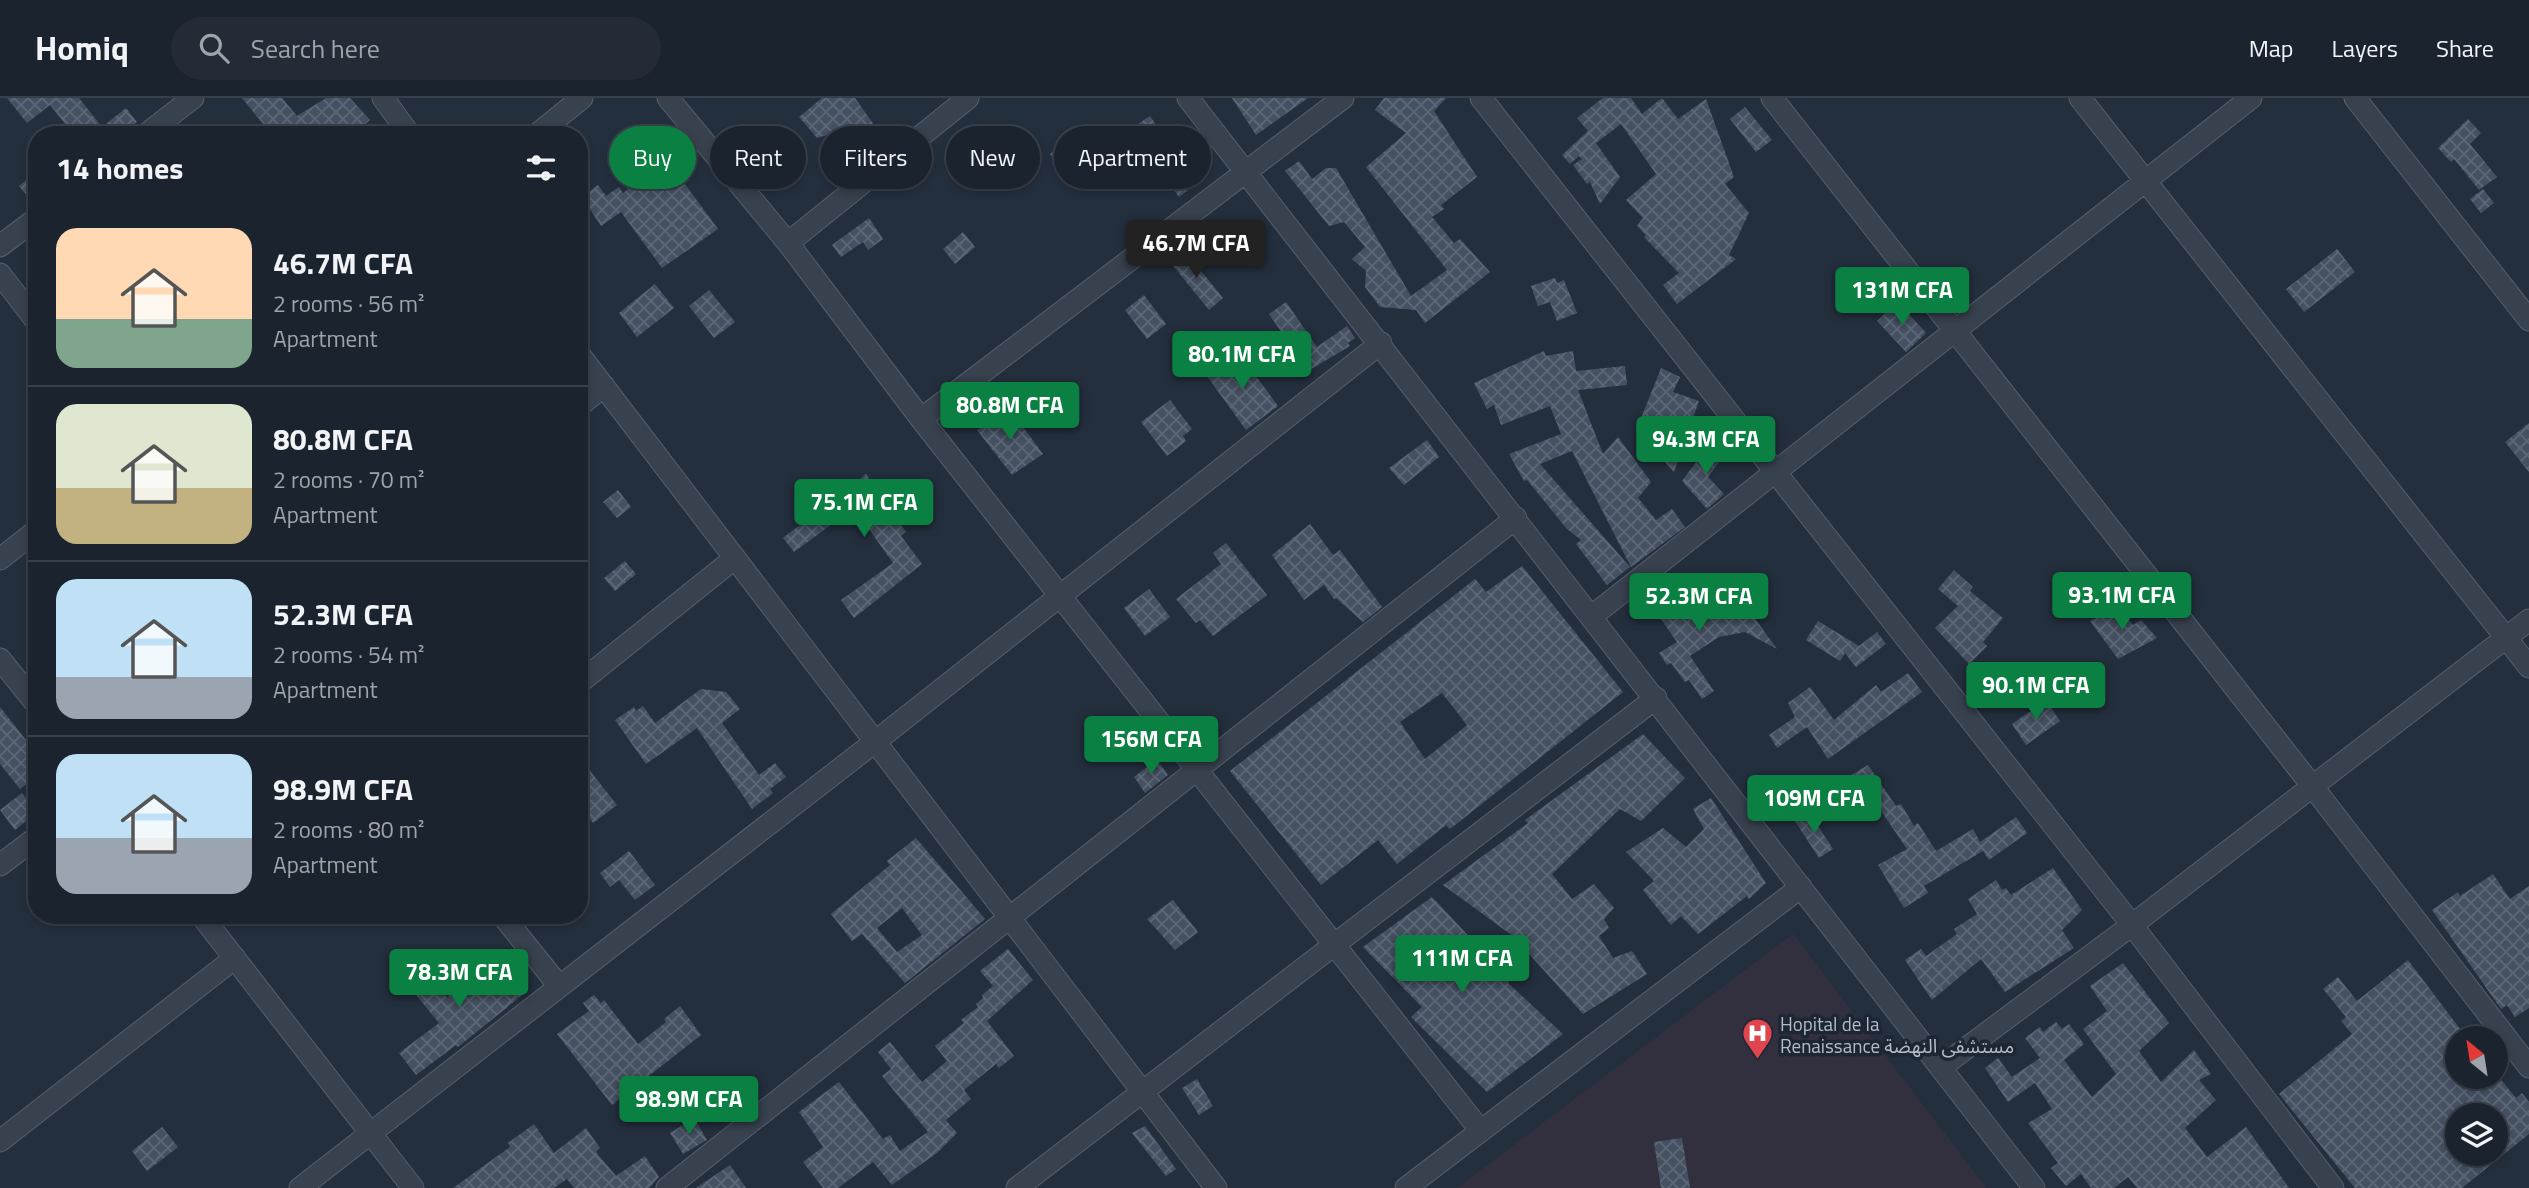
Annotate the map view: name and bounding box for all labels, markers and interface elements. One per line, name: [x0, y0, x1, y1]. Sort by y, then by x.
search box: [171, 17, 661, 80]
text: Homiq: [35, 23, 129, 73]
icon: search: [195, 29, 233, 67]
text: Search here: [251, 29, 380, 68]
text: Map: [2249, 30, 2294, 66]
text: Layers: [2332, 30, 2398, 66]
text: Share: [2436, 30, 2494, 66]
chip: Buy: [609, 126, 696, 189]
chip: Rent: [710, 126, 806, 189]
chip: Filters: [820, 126, 932, 189]
chip: New: [946, 126, 1040, 189]
chip: Apartment: [1054, 126, 1211, 189]
text: 14 homes: [56, 145, 183, 191]
icon: filters: [522, 149, 560, 187]
pin: 46.7M CFA: [1116, 220, 1276, 280]
text: 46.7M CFA: [1142, 225, 1250, 260]
text: 46.7M CFA: [273, 240, 413, 286]
icon: home: [112, 256, 196, 340]
pin: 131M CFA: [1830, 268, 1974, 327]
text: 131M CFA: [1851, 272, 1953, 307]
text: 2 rooms · 56 m²: [273, 286, 424, 321]
text: Apartment: [273, 321, 378, 356]
pin: 80.1M CFA: [1162, 331, 1322, 391]
text: 80.1M CFA: [1188, 336, 1296, 371]
pin: 80.8M CFA: [930, 382, 1090, 442]
text: 80.8M CFA: [956, 387, 1064, 422]
text: 80.8M CFA: [273, 416, 413, 462]
pin: 94.3M CFA: [1626, 416, 1786, 476]
text: 94.3M CFA: [1652, 421, 1760, 456]
icon: home: [112, 432, 196, 516]
text: 2 rooms · 70 m²: [273, 462, 424, 497]
pin: 75.1M CFA: [784, 480, 944, 539]
text: 75.1M CFA: [810, 484, 918, 519]
text: Apartment: [273, 497, 378, 532]
pin: 93.1M CFA: [2042, 573, 2202, 632]
pin: 52.3M CFA: [1619, 574, 1779, 633]
text: 93.1M CFA: [2068, 577, 2176, 612]
text: 52.3M CFA: [1645, 578, 1753, 613]
text: 52.3M CFA: [273, 591, 413, 637]
icon: home: [112, 607, 196, 691]
text: 2 rooms · 54 m²: [273, 637, 424, 672]
pin: 90.1M CFA: [1956, 662, 2116, 722]
text: 90.1M CFA: [1982, 667, 2090, 702]
text: Apartment: [273, 672, 378, 707]
pin: 156M CFA: [1079, 716, 1223, 776]
text: 156M CFA: [1100, 721, 1202, 756]
text: 98.9M CFA: [273, 766, 413, 812]
pin: 109M CFA: [1742, 776, 1886, 835]
text: 109M CFA: [1763, 780, 1865, 815]
icon: home: [112, 782, 196, 866]
text: 2 rooms · 80 m²: [273, 812, 424, 847]
text: Apartment: [273, 847, 378, 882]
pin: 111M CFA: [1390, 936, 1534, 995]
text: 111M CFA: [1411, 940, 1513, 975]
pin: 78.3M CFA: [379, 950, 539, 1009]
text: 78.3M CFA: [405, 954, 513, 989]
place label: Hopital de la Renaissance مستشفى النهضة: [1780, 1009, 2014, 1060]
hospital icon: Hopital de la Renaissance مستشفى النهضة: [1740, 1017, 1774, 1061]
north arrow: [2445, 1026, 2508, 1088]
map controls: [2445, 1026, 2508, 1166]
pin: 98.9M CFA: [609, 1076, 769, 1136]
text: 98.9M CFA: [635, 1081, 743, 1116]
button: layers: [2445, 1103, 2508, 1166]

